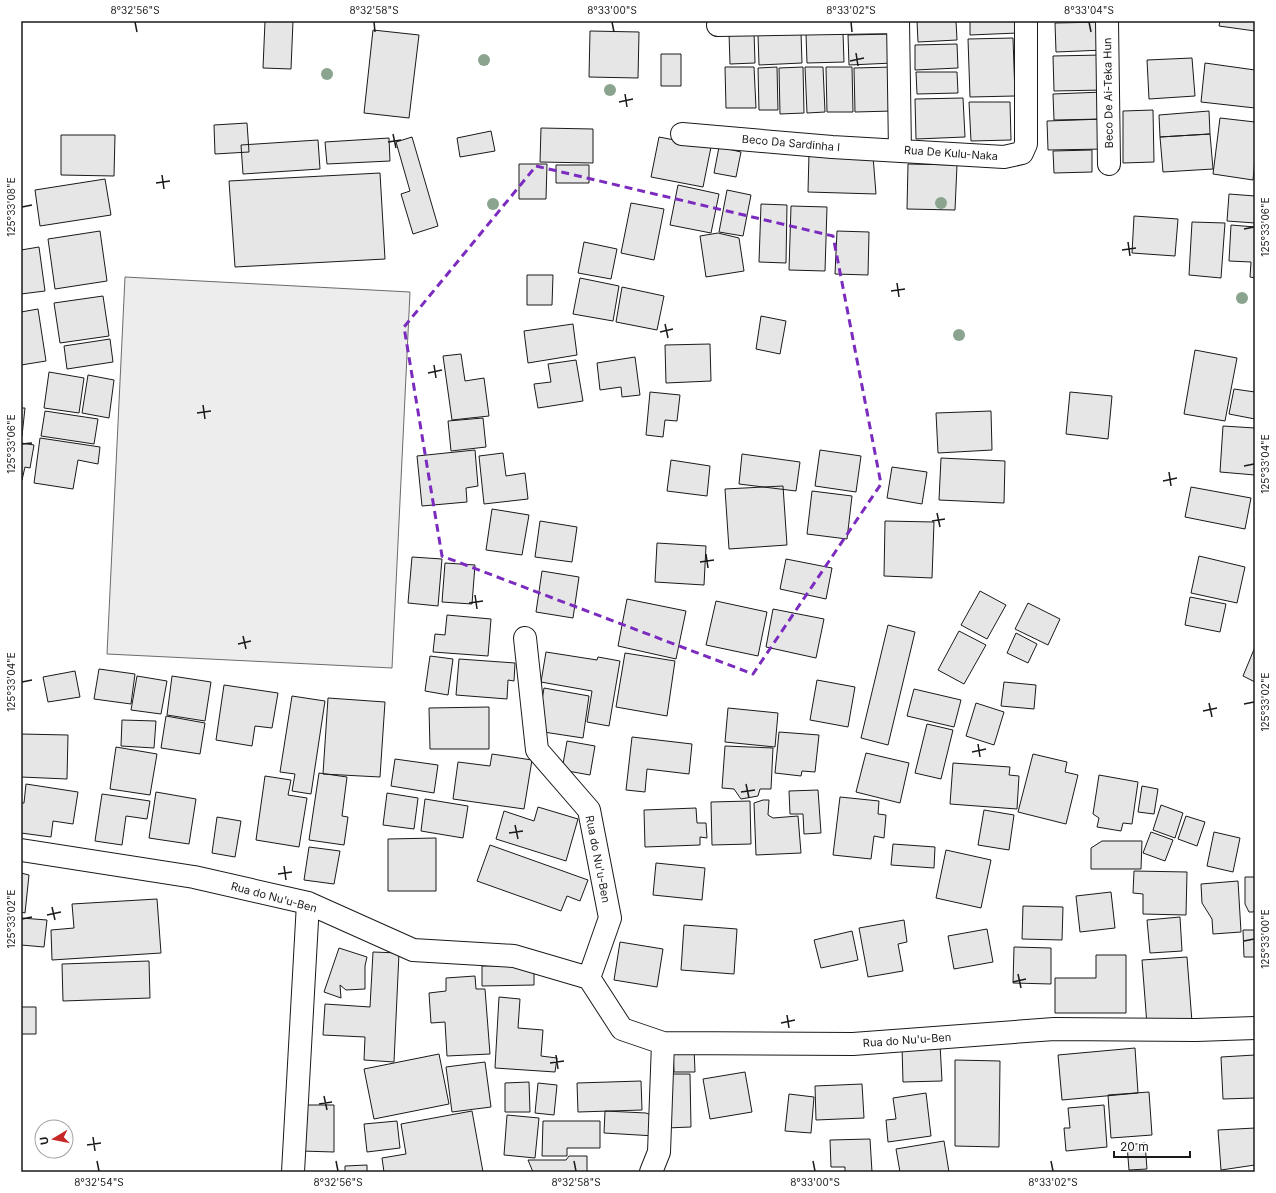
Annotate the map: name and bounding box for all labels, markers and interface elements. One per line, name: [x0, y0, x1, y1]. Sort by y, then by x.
text: 8°32'56"S: [110, 4, 160, 16]
text: 8°32'58"S: [349, 4, 399, 16]
text: 8°33'00"S: [587, 4, 637, 16]
text: 8°33'02"S: [826, 4, 876, 16]
text: 8°33'04"S: [1064, 4, 1114, 16]
street label: Beco De Ai-Teka Hun: [1100, 38, 1116, 148]
street label: Beco Da Sardinha I: [741, 132, 841, 154]
street label: Rua De Kulu-Naka: [903, 143, 999, 163]
text: 125°33'08"E: [5, 177, 17, 237]
text: 125°33'06"E: [1259, 197, 1271, 257]
text: 125°33'06"E: [5, 414, 17, 474]
text: 125°33'04"E: [1259, 434, 1271, 494]
text: 125°33'04"E: [5, 652, 17, 712]
text: 125°33'02"E: [1259, 672, 1271, 732]
street label: Rua do Nu'u-Ben: [583, 814, 613, 904]
street label: Rua do Nu'u-Ben: [229, 879, 319, 915]
text: 125°33'02"E: [5, 889, 17, 949]
text: 125°33'00"E: [1259, 909, 1271, 969]
street label: Rua do Nu'u-Ben: [862, 1030, 952, 1050]
north arrow: [34, 1119, 74, 1159]
scale bar: [1114, 1133, 1190, 1159]
text: U: [37, 1136, 52, 1146]
text: 20 m: [1120, 1139, 1149, 1154]
text: 8°32'54"S: [74, 1176, 124, 1188]
text: 8°32'56"S: [313, 1176, 363, 1188]
text: 8°32'58"S: [551, 1176, 601, 1188]
text: 8°33'00"S: [790, 1176, 840, 1188]
text: 8°33'02"S: [1028, 1176, 1078, 1188]

